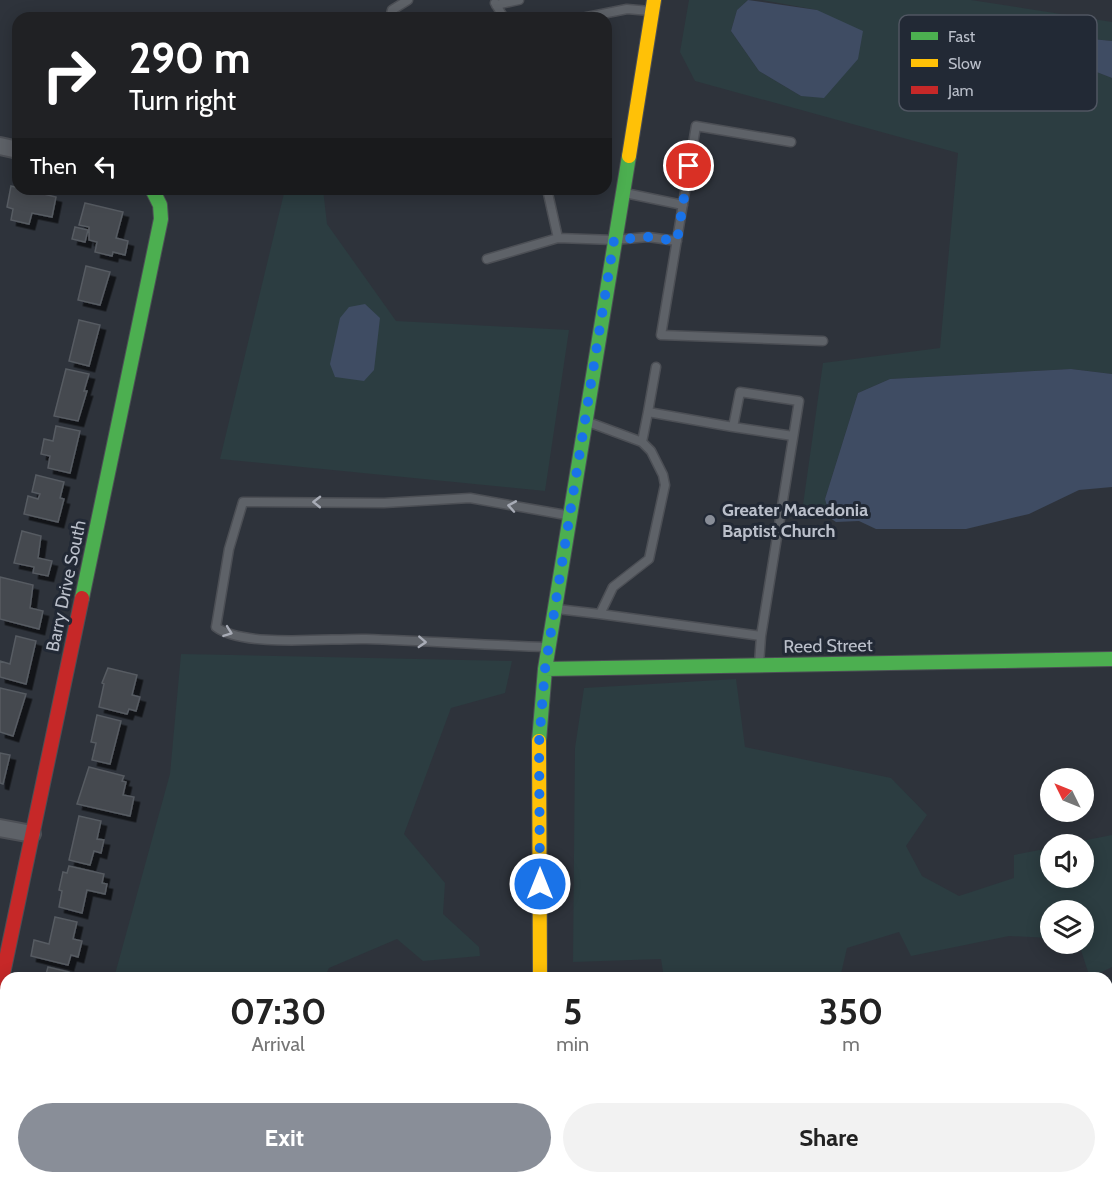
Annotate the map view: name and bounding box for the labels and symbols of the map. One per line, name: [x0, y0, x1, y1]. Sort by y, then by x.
legend: [899, 15, 1097, 111]
text: Fast: [948, 27, 976, 46]
text: Slow: [948, 54, 982, 73]
text: Jam: [947, 81, 974, 100]
pin: [663, 140, 714, 191]
one-way arrow: [313, 496, 322, 508]
place label: Greater Macedonia Baptist Church: [722, 499, 868, 542]
one-way arrow: [507, 500, 516, 512]
marker: Greater Macedonia Baptist Church: [703, 513, 717, 527]
street label: Barry Drive South: [41, 518, 91, 654]
one-way arrow: [223, 625, 233, 638]
street label: Reed Street: [783, 634, 873, 658]
one-way arrow: [417, 635, 426, 648]
north arrow: [1040, 768, 1094, 822]
position arrow: [508, 852, 572, 916]

